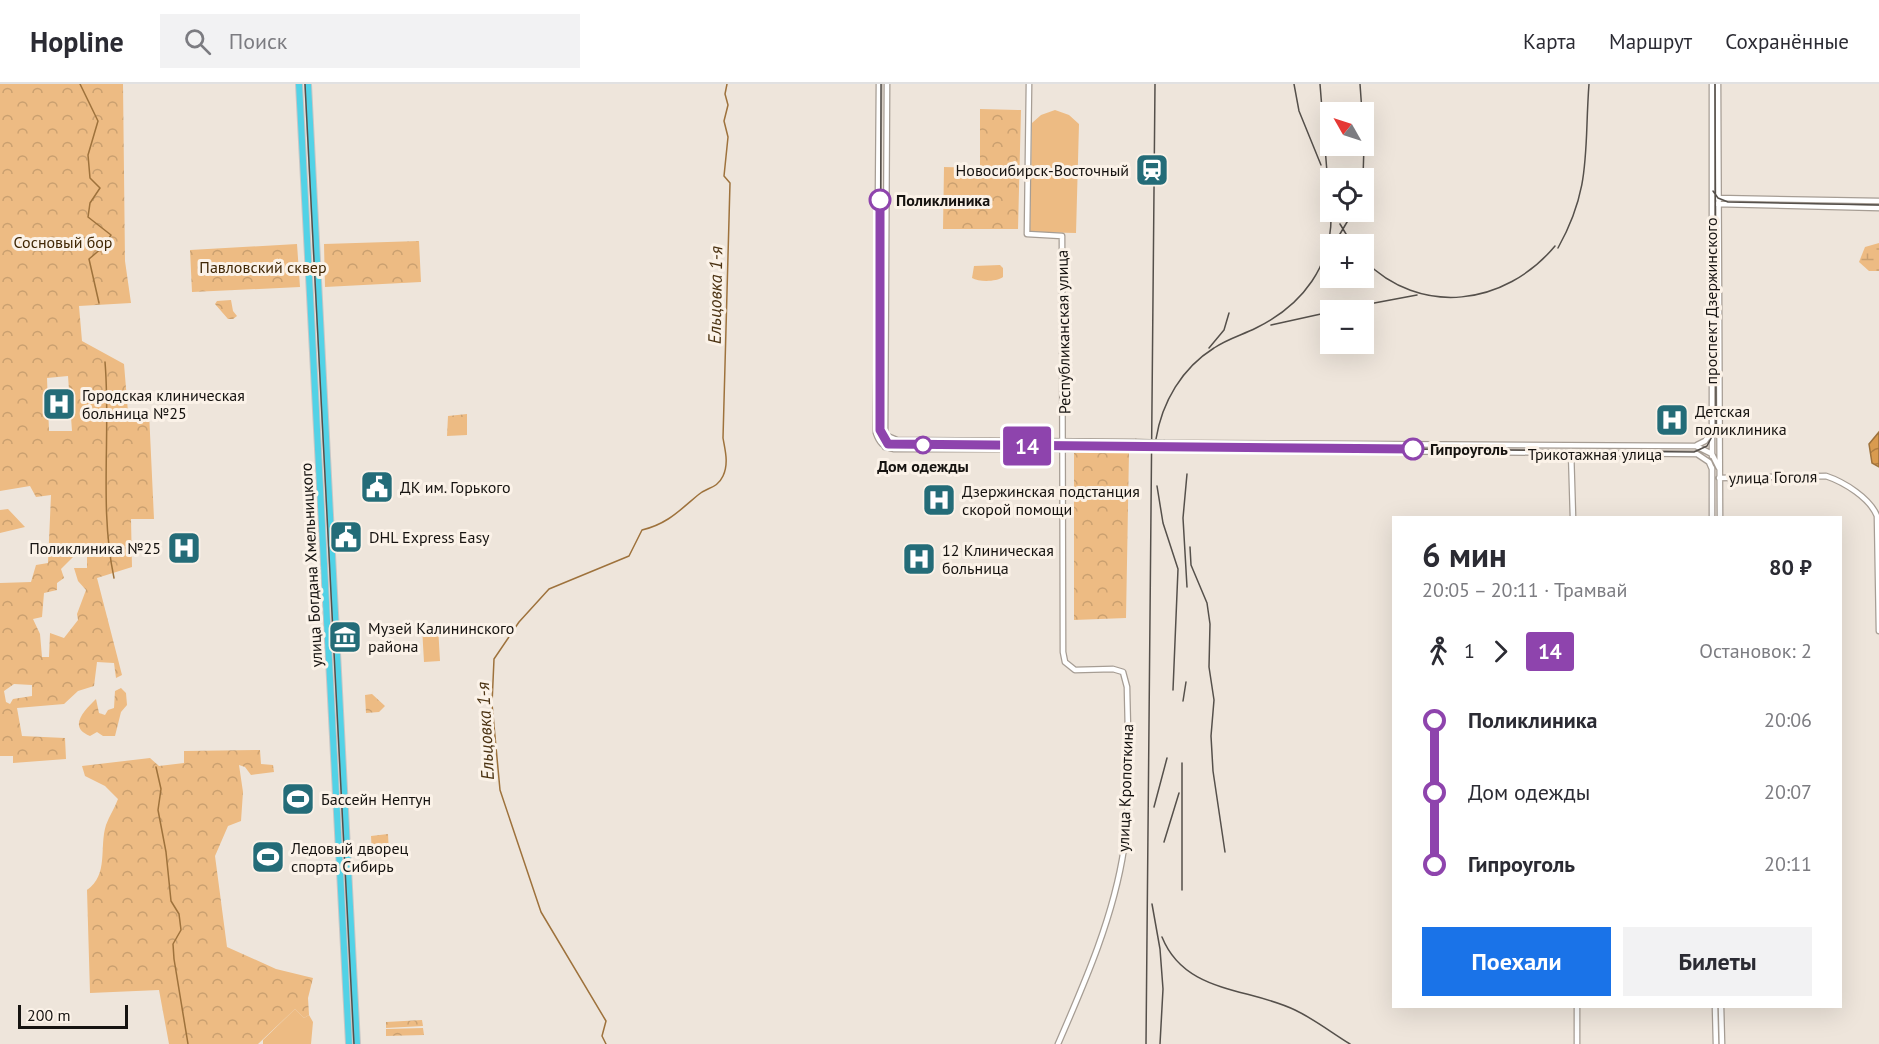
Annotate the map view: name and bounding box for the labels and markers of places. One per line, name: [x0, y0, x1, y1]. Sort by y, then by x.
station icon: Новосибирск-Восточный: [1134, 152, 1170, 188]
place label: Новосибирск-Восточный: [956, 160, 1129, 180]
marker: Поликлиника: [869, 189, 891, 211]
place label: Поликлиника: [896, 190, 990, 210]
place label: Городская клиническая больница №25: [82, 385, 245, 423]
hospital icon: Городская клиническая больница №25: [41, 386, 77, 422]
place label: Детская поликлиника: [1695, 401, 1787, 439]
hospital icon: Детская поликлиника: [1654, 402, 1690, 438]
marker: Дом одежды: [914, 436, 932, 454]
marker: Гипроуголь: [1402, 438, 1424, 460]
place label: Гипроуголь: [1430, 439, 1508, 459]
place label: Дом одежды: [877, 456, 969, 476]
public building icon: ДК им. Горького: [359, 469, 395, 505]
place label: ДК им. Горького: [400, 477, 510, 497]
place label: Дзержинская подстанция скорой помощи: [962, 481, 1140, 519]
hospital icon: Дзержинская подстанция скорой помощи: [921, 482, 957, 518]
public building icon: DHL Express Easy: [328, 519, 364, 555]
place label: DHL Express Easy: [369, 527, 490, 547]
hospital icon: Поликлиника №25: [166, 530, 202, 566]
place label: Поликлиника №25: [29, 538, 161, 558]
place label: 12 Клиническая больница: [942, 540, 1054, 578]
hospital icon: 12 Клиническая больница: [901, 541, 937, 577]
place label: Музей Калининского района: [368, 618, 514, 656]
museum icon: Музей Калининского района: [327, 619, 363, 655]
sports icon: Бассейн Нептун: [280, 781, 316, 817]
place label: Бассейн Нептун: [321, 789, 431, 809]
place label: Ледовый дворец спорта Сибирь: [290, 838, 409, 876]
sports icon: Ледовый дворец спорта Сибирь: [250, 839, 286, 875]

